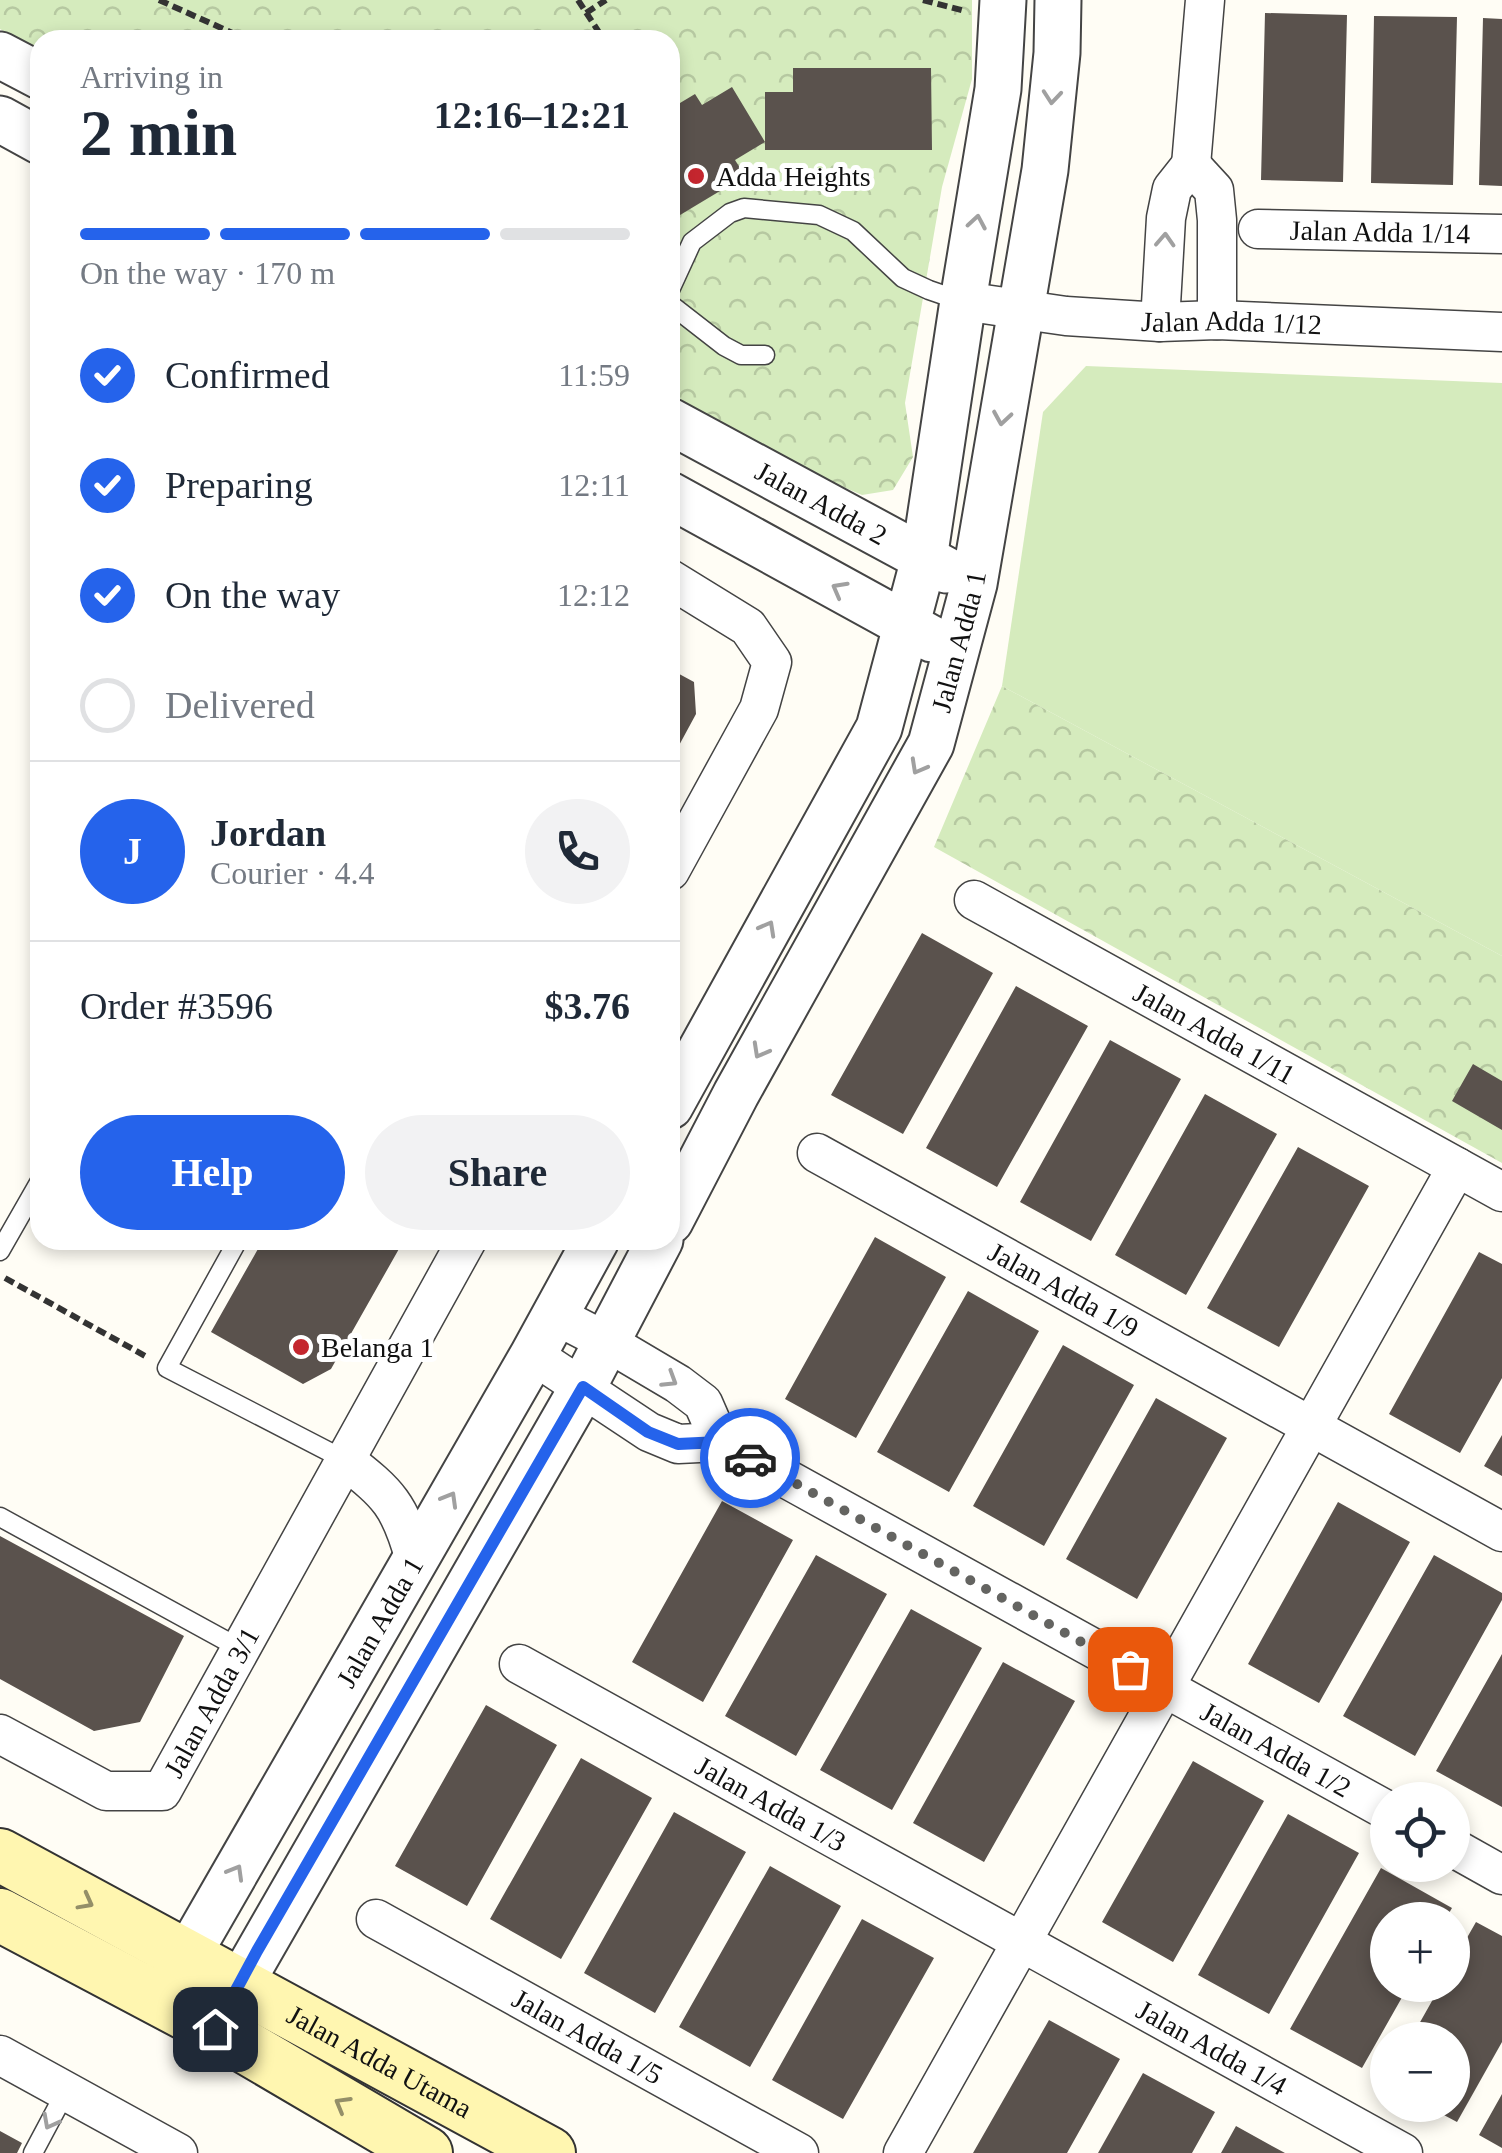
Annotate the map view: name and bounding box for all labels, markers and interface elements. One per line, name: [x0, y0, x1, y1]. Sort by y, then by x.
text: Arriving in: [80, 59, 223, 95]
one-way arrow: [1042, 90, 1064, 106]
text: 12:16–12:21: [434, 94, 630, 136]
text: 2 min: [80, 97, 237, 169]
place label: Adda Heights: [716, 161, 871, 192]
marker: Adda Heights: [685, 165, 707, 187]
one-way arrow: [966, 214, 987, 230]
street label: Jalan Adda 1/14: [1289, 214, 1471, 249]
one-way arrow: [1154, 231, 1175, 247]
text: On the way · 170 m: [80, 255, 335, 291]
street label: Jalan Adda 1/12: [1141, 304, 1322, 340]
icon: check: [80, 348, 135, 403]
text: Confirmed: [165, 354, 330, 396]
text: 11:59: [558, 357, 630, 393]
one-way arrow: [992, 410, 1013, 426]
street label: Jalan Adda 2: [750, 455, 892, 551]
icon: check: [80, 458, 135, 513]
text: Preparing: [165, 464, 313, 506]
text: 12:11: [558, 467, 630, 503]
icon: check: [80, 568, 135, 623]
street label: Jalan Adda 1: [925, 569, 991, 715]
text: On the way: [165, 574, 340, 616]
text: 12:12: [557, 577, 630, 613]
one-way arrow: [832, 582, 850, 602]
text: Delivered: [165, 684, 315, 726]
one-way arrow: [911, 756, 931, 774]
button: phone: [525, 799, 630, 904]
text: Jordan: [210, 812, 326, 854]
text: J: [123, 830, 142, 872]
text: Courier · 4.4: [210, 855, 374, 891]
one-way arrow: [755, 921, 775, 939]
street label: Jalan Adda 1/11: [1129, 976, 1301, 1090]
text: Order #3596: [80, 985, 273, 1027]
text: $3.76: [545, 985, 630, 1027]
one-way arrow: [752, 1040, 772, 1058]
button: Help: [80, 1115, 345, 1230]
button: Share: [365, 1115, 630, 1230]
street label: Jalan Adda 1/9: [983, 1236, 1144, 1343]
place label: Belanga 1: [321, 1332, 434, 1363]
marker: Belanga 1: [290, 1336, 312, 1358]
one-way arrow: [659, 1368, 677, 1387]
courier: [700, 1408, 800, 1508]
icon: car: [723, 1431, 778, 1486]
one-way arrow: [438, 1492, 457, 1510]
street label: Jalan Adda 1: [330, 1551, 429, 1692]
street label: Jalan Adda 3/1: [157, 1622, 265, 1782]
pin: [1088, 1627, 1173, 1712]
icon: bag: [1103, 1642, 1158, 1697]
street label: Jalan Adda 1/2: [1196, 1695, 1356, 1803]
street label: Jalan Adda 1/3: [691, 1750, 851, 1857]
map controls: [1370, 1782, 1470, 2122]
button: locate: [1370, 1782, 1470, 1882]
one-way arrow: [224, 1865, 243, 1883]
one-way arrow: [75, 1889, 93, 1909]
button: +: [1370, 1902, 1470, 2002]
street label: Jalan Adda 1/5: [507, 1982, 668, 2090]
pin: [173, 1987, 258, 2072]
street label: Jalan Adda 1/4: [1132, 1994, 1292, 2101]
street label: Jalan Adda Utama: [282, 1998, 478, 2124]
icon: home: [188, 2002, 243, 2057]
button: −: [1370, 2022, 1470, 2122]
one-way arrow: [335, 2096, 353, 2116]
one-way arrow: [42, 2112, 62, 2130]

